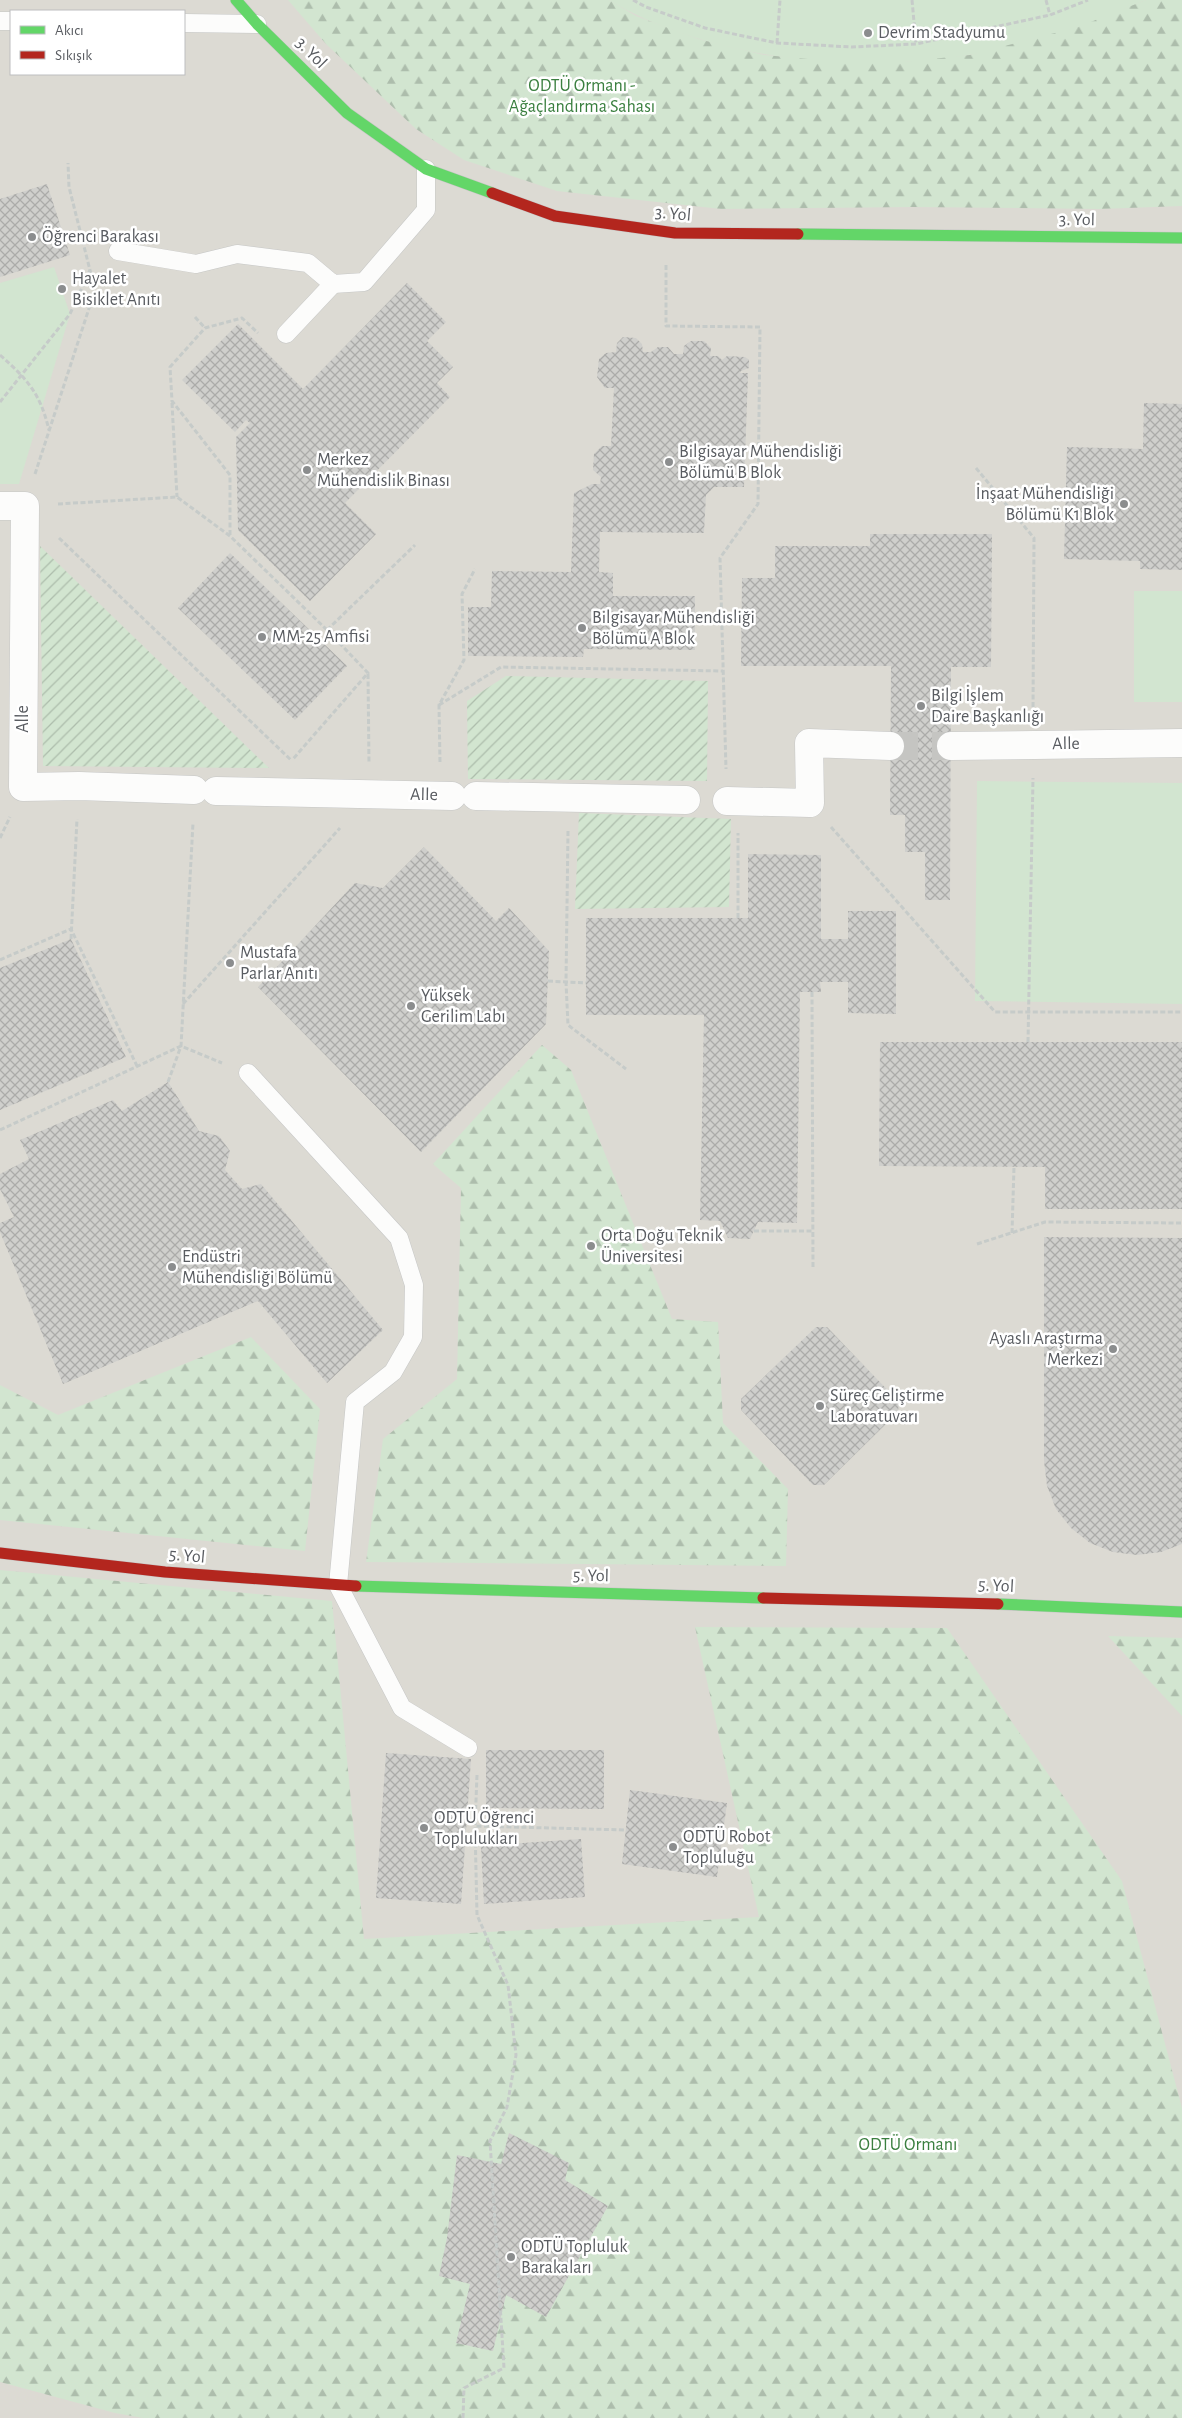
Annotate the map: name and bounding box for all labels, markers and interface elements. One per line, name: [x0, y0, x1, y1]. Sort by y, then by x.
legend: [10, 10, 185, 75]
text: Akıcı: [55, 23, 84, 38]
place label: Devrim Stadyumu: [878, 24, 1005, 42]
marker: Devrim Stadyumu: [862, 27, 874, 39]
street label: 3. Yol: [292, 34, 330, 72]
text: Sıkışık: [55, 48, 92, 63]
park label: ODTÜ Ormanı - Ağaçlandırma Sahası: [509, 75, 655, 116]
street label: 3. Yol: [654, 203, 692, 225]
street label: 3. Yol: [1059, 211, 1095, 229]
place label: Öğrenci Barakası: [42, 226, 159, 246]
marker: Öğrenci Barakası: [26, 231, 38, 243]
place label: Hayalet Bisiklet Anıtı: [72, 270, 161, 309]
marker: Hayalet Bisiklet Anıtı: [56, 283, 68, 295]
place label: Bilgisayar Mühendisliği Bölümü B Blok: [679, 443, 842, 482]
place label: Merkez Mühendislik Binası: [317, 451, 450, 490]
marker: Bilgisayar Mühendisliği Bölümü B Blok: [663, 456, 675, 468]
marker: Merkez Mühendislik Binası: [301, 464, 313, 476]
place label: İnşaat Mühendisliği Bölümü K1 Blok: [976, 483, 1115, 524]
marker: İnşaat Mühendisliği Bölümü K1 Blok: [1118, 498, 1130, 510]
place label: Bilgisayar Mühendisliği Bölümü A Blok: [592, 609, 755, 648]
marker: Bilgisayar Mühendisliği Bölümü A Blok: [576, 622, 588, 634]
place label: MM-25 Amfisi: [272, 628, 370, 646]
marker: MM-25 Amfisi: [256, 631, 268, 643]
place label: Bilgi İşlem Daire Başkanlığı: [931, 685, 1044, 726]
marker: Bilgi İşlem Daire Başkanlığı: [915, 700, 927, 712]
street label: Alle: [14, 705, 32, 733]
street label: Alle: [1052, 735, 1080, 753]
street label: Alle: [410, 786, 438, 804]
place label: Mustafa Parlar Anıtı: [240, 944, 318, 983]
marker: Mustafa Parlar Anıtı: [224, 957, 236, 969]
place label: Yüksek Gerilim Labı: [421, 987, 506, 1026]
marker: Yüksek Gerilim Labı: [405, 1000, 417, 1012]
place label: Orta Doğu Teknik Üniversitesi: [601, 1227, 723, 1266]
marker: Orta Doğu Teknik Üniversitesi: [585, 1240, 597, 1252]
place label: Endüstri Mühendisliği Bölümü: [182, 1248, 333, 1287]
marker: Endüstri Mühendisliği Bölümü: [166, 1261, 178, 1273]
place label: Ayaslı Araştırma Merkezi: [989, 1330, 1103, 1369]
marker: Ayaslı Araştırma Merkezi: [1107, 1343, 1119, 1355]
place label: Süreç Geliştirme Laboratuvarı: [830, 1387, 944, 1426]
marker: Süreç Geliştirme Laboratuvarı: [814, 1400, 826, 1412]
street label: 5. Yol: [168, 1545, 206, 1567]
street label: 5. Yol: [573, 1567, 609, 1585]
street label: 5. Yol: [977, 1576, 1015, 1596]
place label: ODTÜ Öğrenci Toplulukları: [434, 1807, 534, 1848]
marker: ODTÜ Öğrenci Toplulukları: [418, 1822, 430, 1834]
place label: ODTÜ Robot Topluluğu: [683, 1826, 771, 1867]
marker: ODTÜ Robot Topluluğu: [667, 1841, 679, 1853]
park label: ODTÜ Ormanı: [859, 2134, 957, 2154]
place label: ODTÜ Topluluk Barakaları: [521, 2236, 628, 2277]
marker: ODTÜ Topluluk Barakaları: [505, 2251, 517, 2263]

